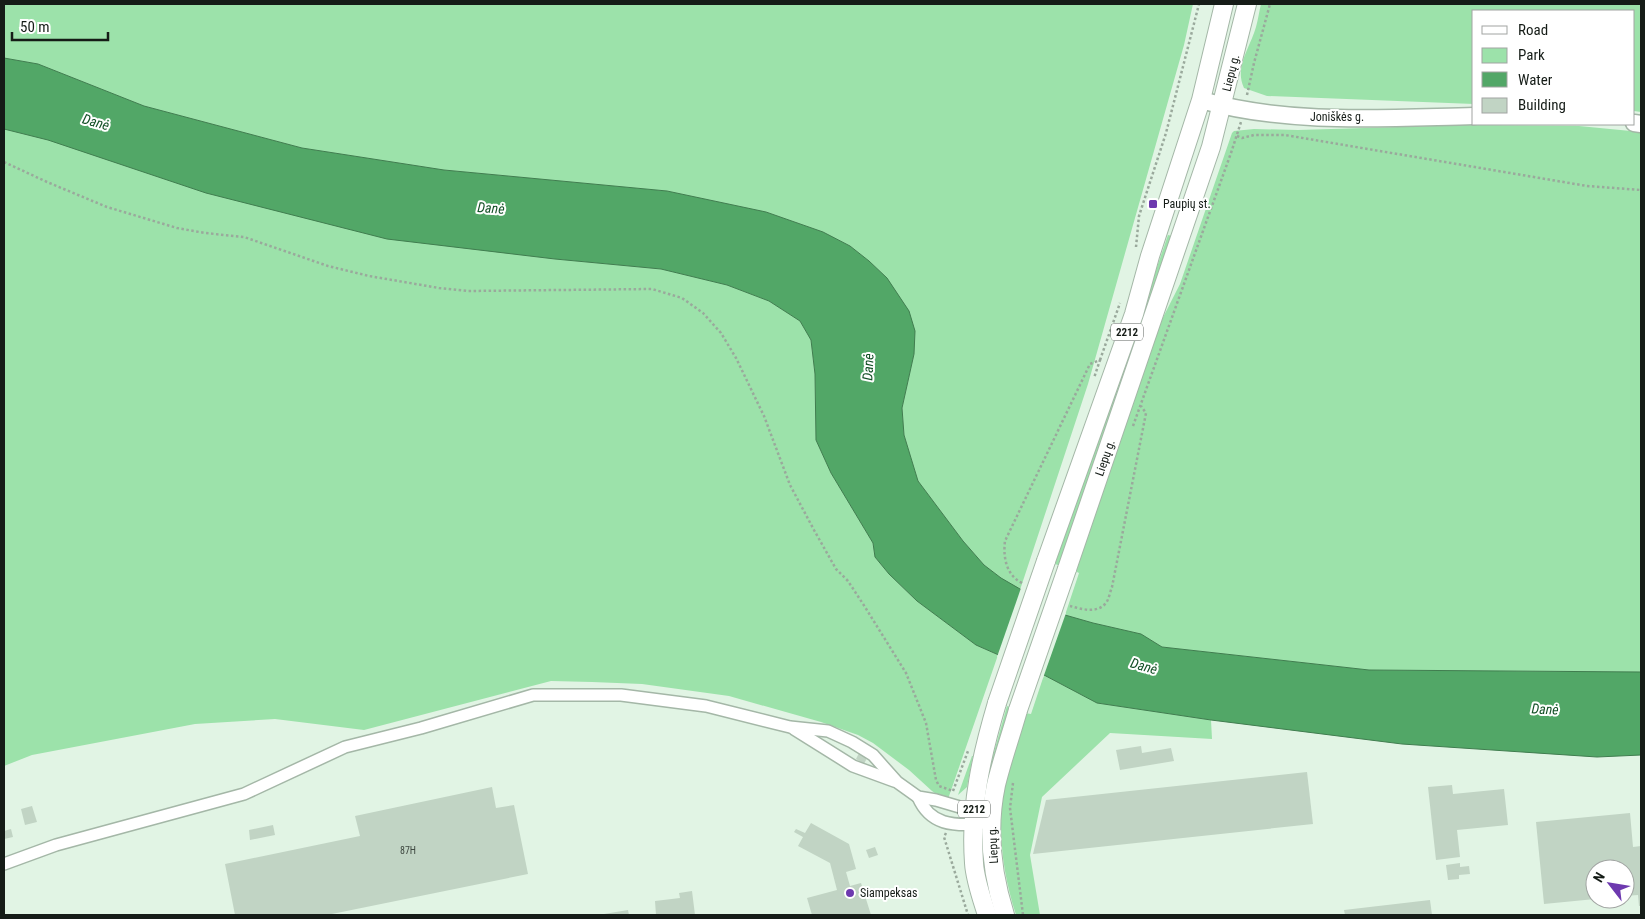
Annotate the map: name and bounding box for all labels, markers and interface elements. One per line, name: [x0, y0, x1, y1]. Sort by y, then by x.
scale bar: [12, 10, 109, 42]
legend: [1472, 10, 1635, 125]
text: 50 m: [20, 18, 50, 36]
text: Road: [1518, 21, 1548, 39]
text: Park: [1518, 46, 1545, 64]
street label: Liepų g.: [1220, 53, 1242, 93]
text: Water: [1518, 71, 1553, 89]
text: Building: [1518, 96, 1566, 114]
street label: Joniškės g.: [1310, 110, 1364, 124]
water label: Danė: [81, 111, 111, 133]
place label: Paupių st.: [1163, 197, 1211, 211]
marker: Paupių st.: [1147, 198, 1159, 210]
water label: Danė: [477, 199, 505, 217]
road number: 2212: [1111, 324, 1143, 341]
water label: Danė: [859, 353, 877, 381]
street label: Liepų g.: [1092, 438, 1118, 478]
water label: Danė: [1129, 655, 1159, 677]
water label: Danė: [1531, 700, 1559, 718]
road number: 2212: [958, 801, 990, 818]
street label: Liepų g.: [985, 826, 1001, 864]
house number: 87H: [400, 845, 416, 856]
north arrow: [1585, 859, 1635, 909]
text: N: [1590, 870, 1608, 885]
place label: Siampeksas: [860, 886, 917, 900]
marker: Siampeksas: [844, 887, 856, 899]

